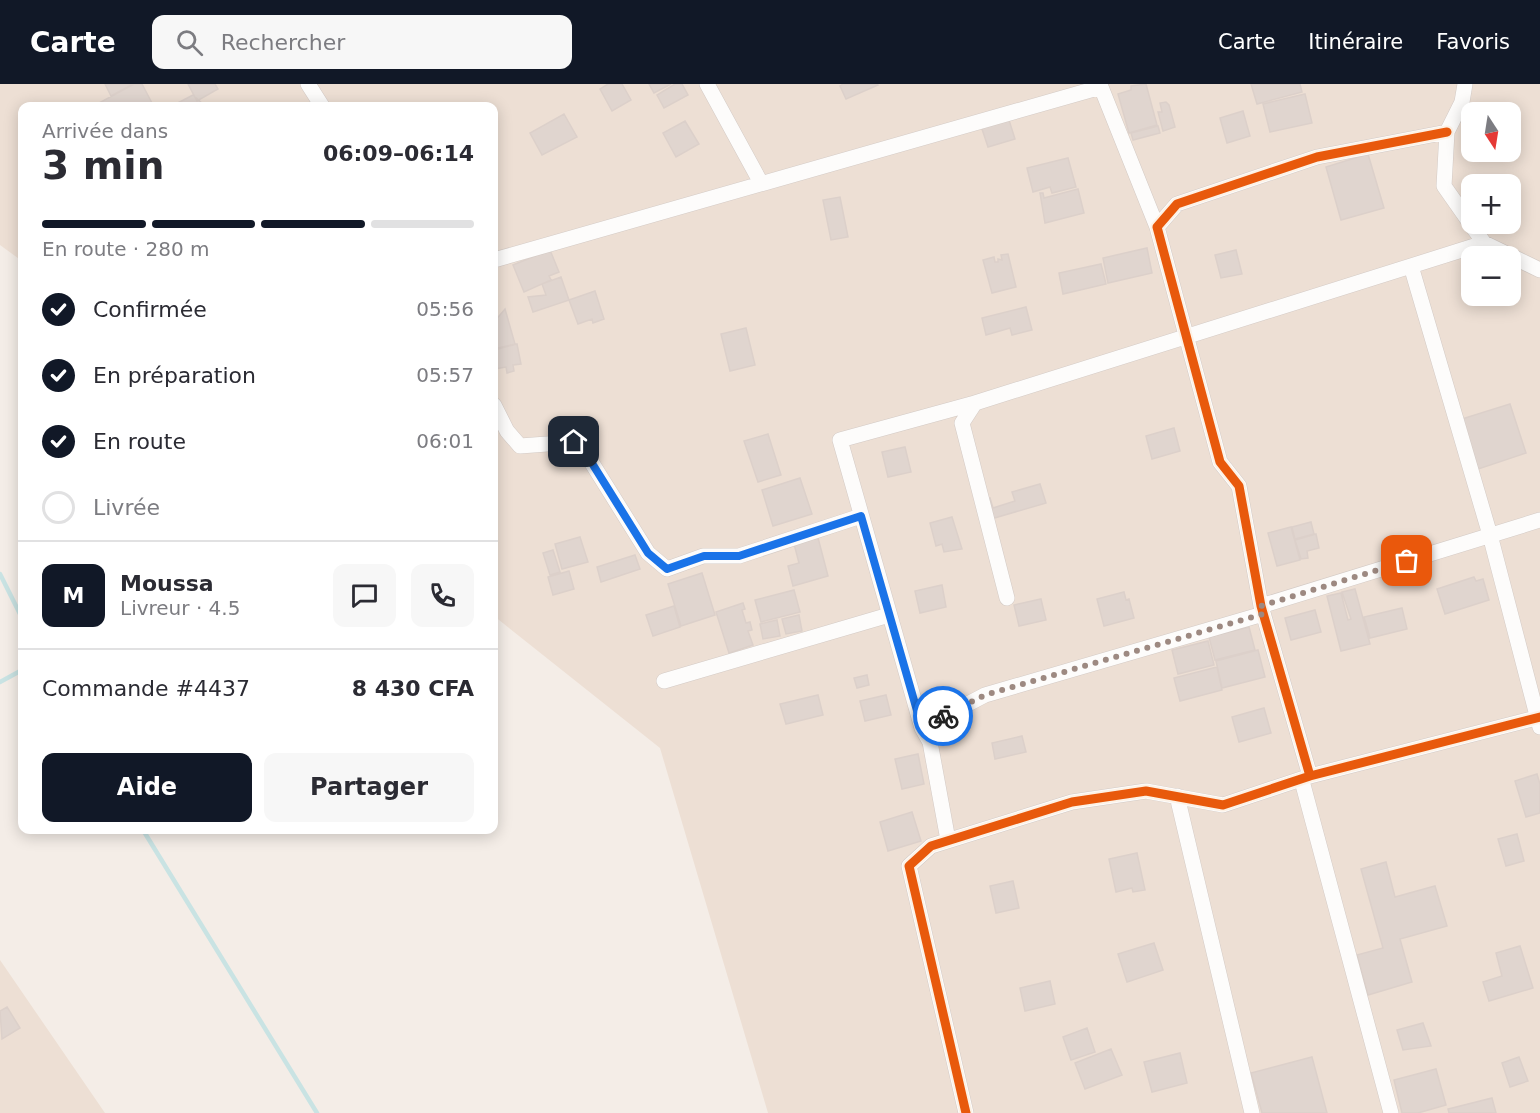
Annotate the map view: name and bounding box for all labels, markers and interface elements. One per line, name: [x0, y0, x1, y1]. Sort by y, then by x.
search box: [152, 15, 572, 69]
text: Carte: [30, 26, 116, 59]
icon: search: [173, 26, 206, 59]
text: Rechercher: [221, 30, 345, 55]
text: Carte: [1218, 30, 1275, 54]
text: Itinéraire: [1308, 30, 1403, 54]
text: Favoris: [1436, 30, 1510, 54]
north arrow: [1461, 102, 1521, 162]
map controls: [1461, 102, 1521, 306]
text: Arrivée dans: [42, 119, 168, 143]
text: 06:09–06:14: [323, 141, 474, 166]
text: 3 min: [42, 143, 164, 188]
button: +: [1461, 174, 1521, 234]
text: En route · 280 m: [42, 237, 210, 261]
button: −: [1461, 246, 1521, 306]
icon: check: [42, 293, 75, 326]
text: Confirmée: [93, 297, 207, 322]
text: 05:56: [416, 297, 474, 321]
icon: check: [42, 359, 75, 392]
text: En préparation: [93, 363, 256, 388]
text: 05:57: [416, 363, 474, 387]
pin: [548, 416, 599, 467]
icon: check: [42, 425, 75, 458]
icon: home: [557, 425, 590, 458]
text: En route: [93, 429, 186, 454]
text: 06:01: [416, 429, 474, 453]
text: Livrée: [93, 495, 160, 520]
pin: [1381, 535, 1432, 586]
icon: bag: [1390, 544, 1423, 577]
button: chat: [333, 564, 396, 627]
button: phone: [411, 564, 474, 627]
text: Moussa: [120, 571, 214, 596]
text: M: [63, 583, 84, 608]
text: Livreur · 4.5: [120, 596, 240, 620]
text: Commande #4437: [42, 676, 250, 701]
text: 8 430 CFA: [352, 676, 474, 701]
courier: [913, 686, 973, 746]
icon: bike: [927, 700, 960, 733]
button: Aide: [42, 753, 252, 822]
button: Partager: [264, 753, 474, 822]

